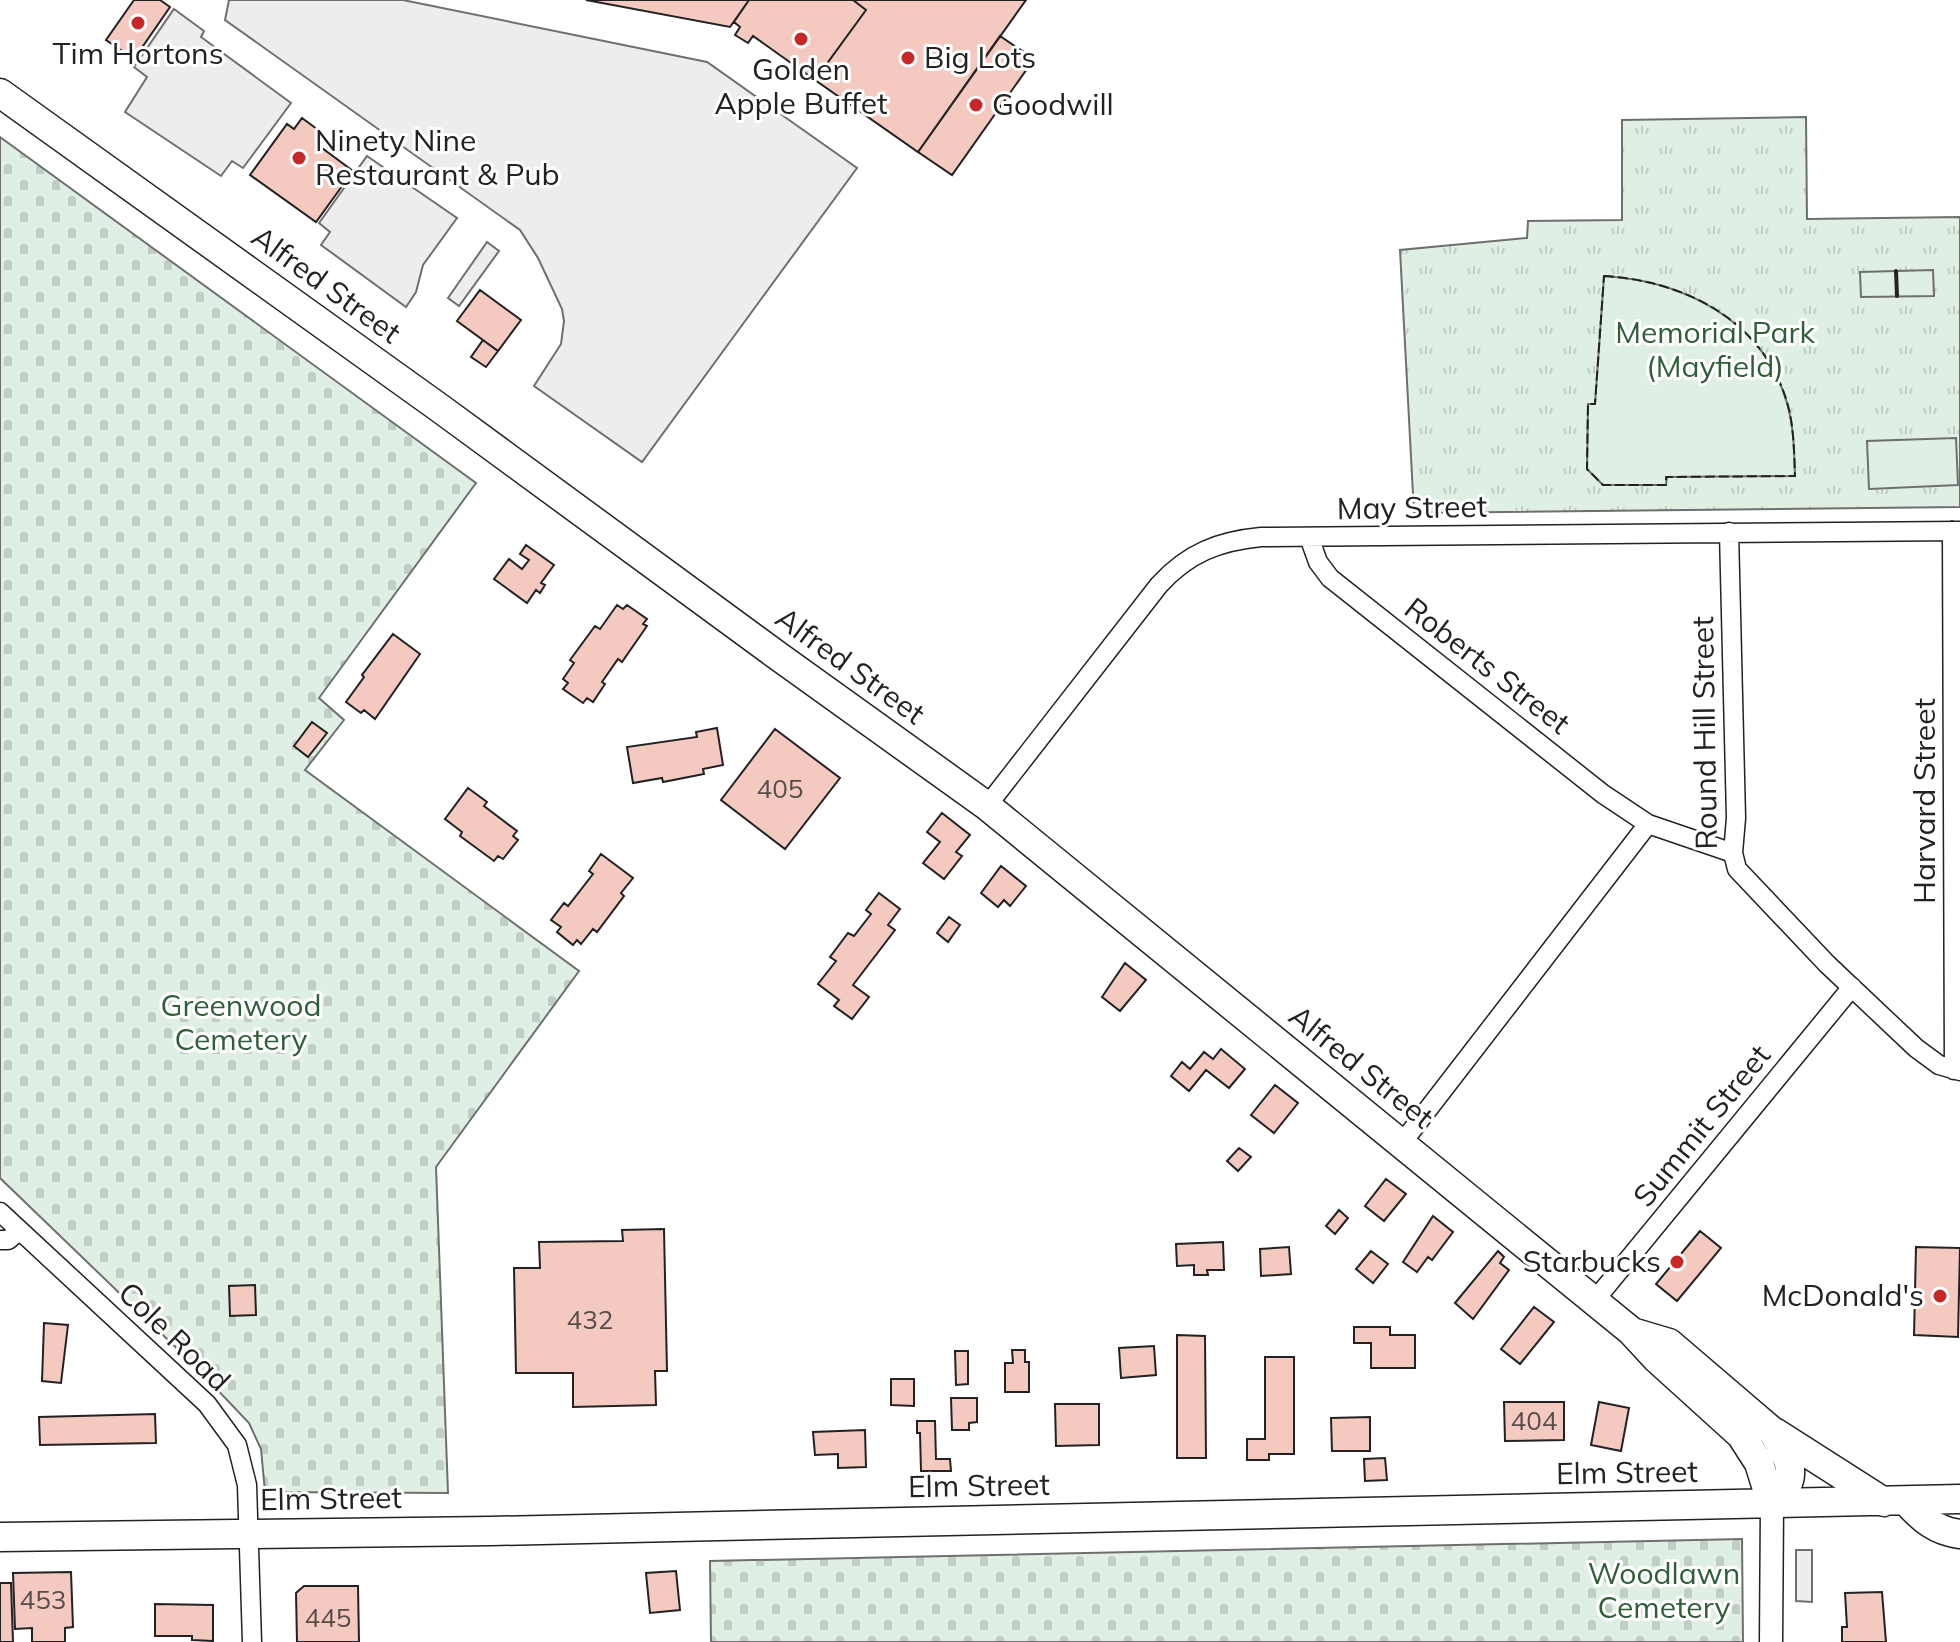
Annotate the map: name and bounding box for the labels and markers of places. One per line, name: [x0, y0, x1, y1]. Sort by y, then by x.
marker: Tim Hortons: [129, 14, 147, 32]
marker: Golden Apple Buffet: [792, 30, 810, 48]
place label: Tim Hortons: [52, 34, 224, 72]
place label: Big Lots: [924, 38, 1036, 76]
marker: Big Lots: [899, 49, 917, 67]
place label: Golden Apple Buffet: [714, 50, 888, 122]
place label: Goodwill: [992, 85, 1114, 123]
marker: Goodwill: [967, 96, 985, 114]
place label: Ninety Nine Restaurant & Pub: [315, 121, 560, 193]
marker: Ninety Nine Restaurant & Pub: [290, 149, 308, 167]
place label: Starbucks: [1523, 1242, 1661, 1280]
marker: Starbucks: [1668, 1253, 1686, 1271]
place label: McDonald's: [1762, 1276, 1924, 1314]
marker: McDonald's: [1931, 1287, 1949, 1305]

